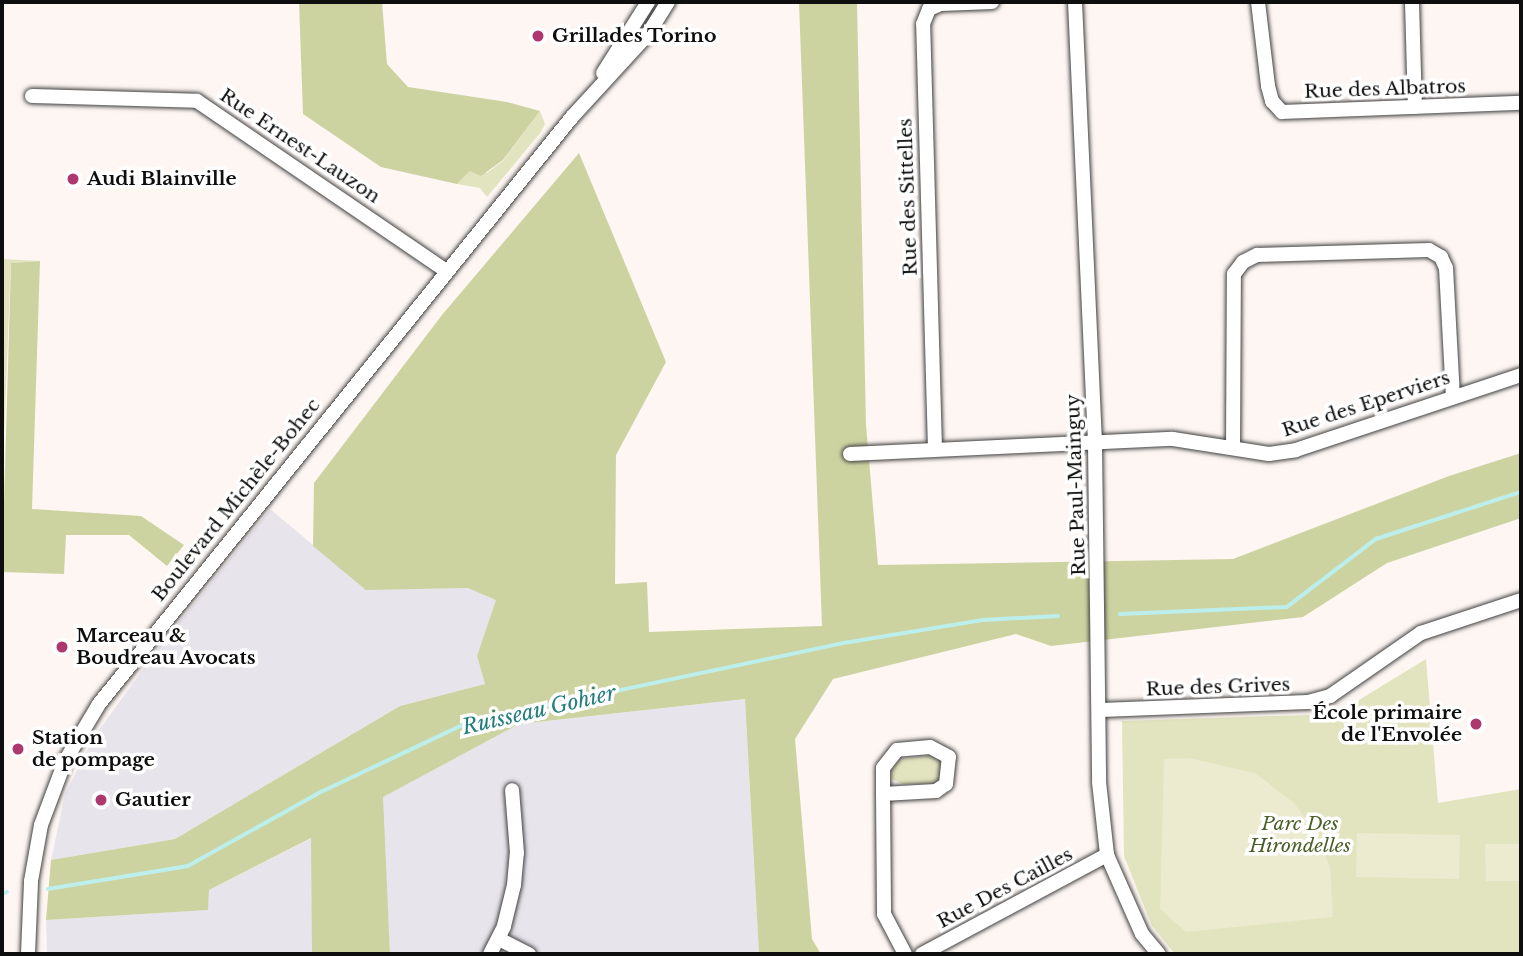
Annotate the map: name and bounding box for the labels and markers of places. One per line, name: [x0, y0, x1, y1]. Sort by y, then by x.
place label: Grillades Torino: [552, 25, 717, 47]
marker: Grillades Torino: [530, 28, 546, 44]
place label: Audi Blainville: [87, 168, 237, 190]
marker: Audi Blainville: [65, 171, 81, 187]
place label: Marceau & Boudreau Avocats: [76, 625, 256, 669]
marker: Marceau & Boudreau Avocats: [54, 639, 70, 655]
place label: École primaire de l'Envolée: [1313, 702, 1462, 746]
marker: École primaire de l'Envolée: [1468, 716, 1484, 732]
place label: Station de pompage: [32, 727, 155, 771]
marker: Station de pompage: [10, 741, 26, 757]
place label: Gautier: [115, 789, 191, 811]
marker: Gautier: [93, 792, 109, 808]

